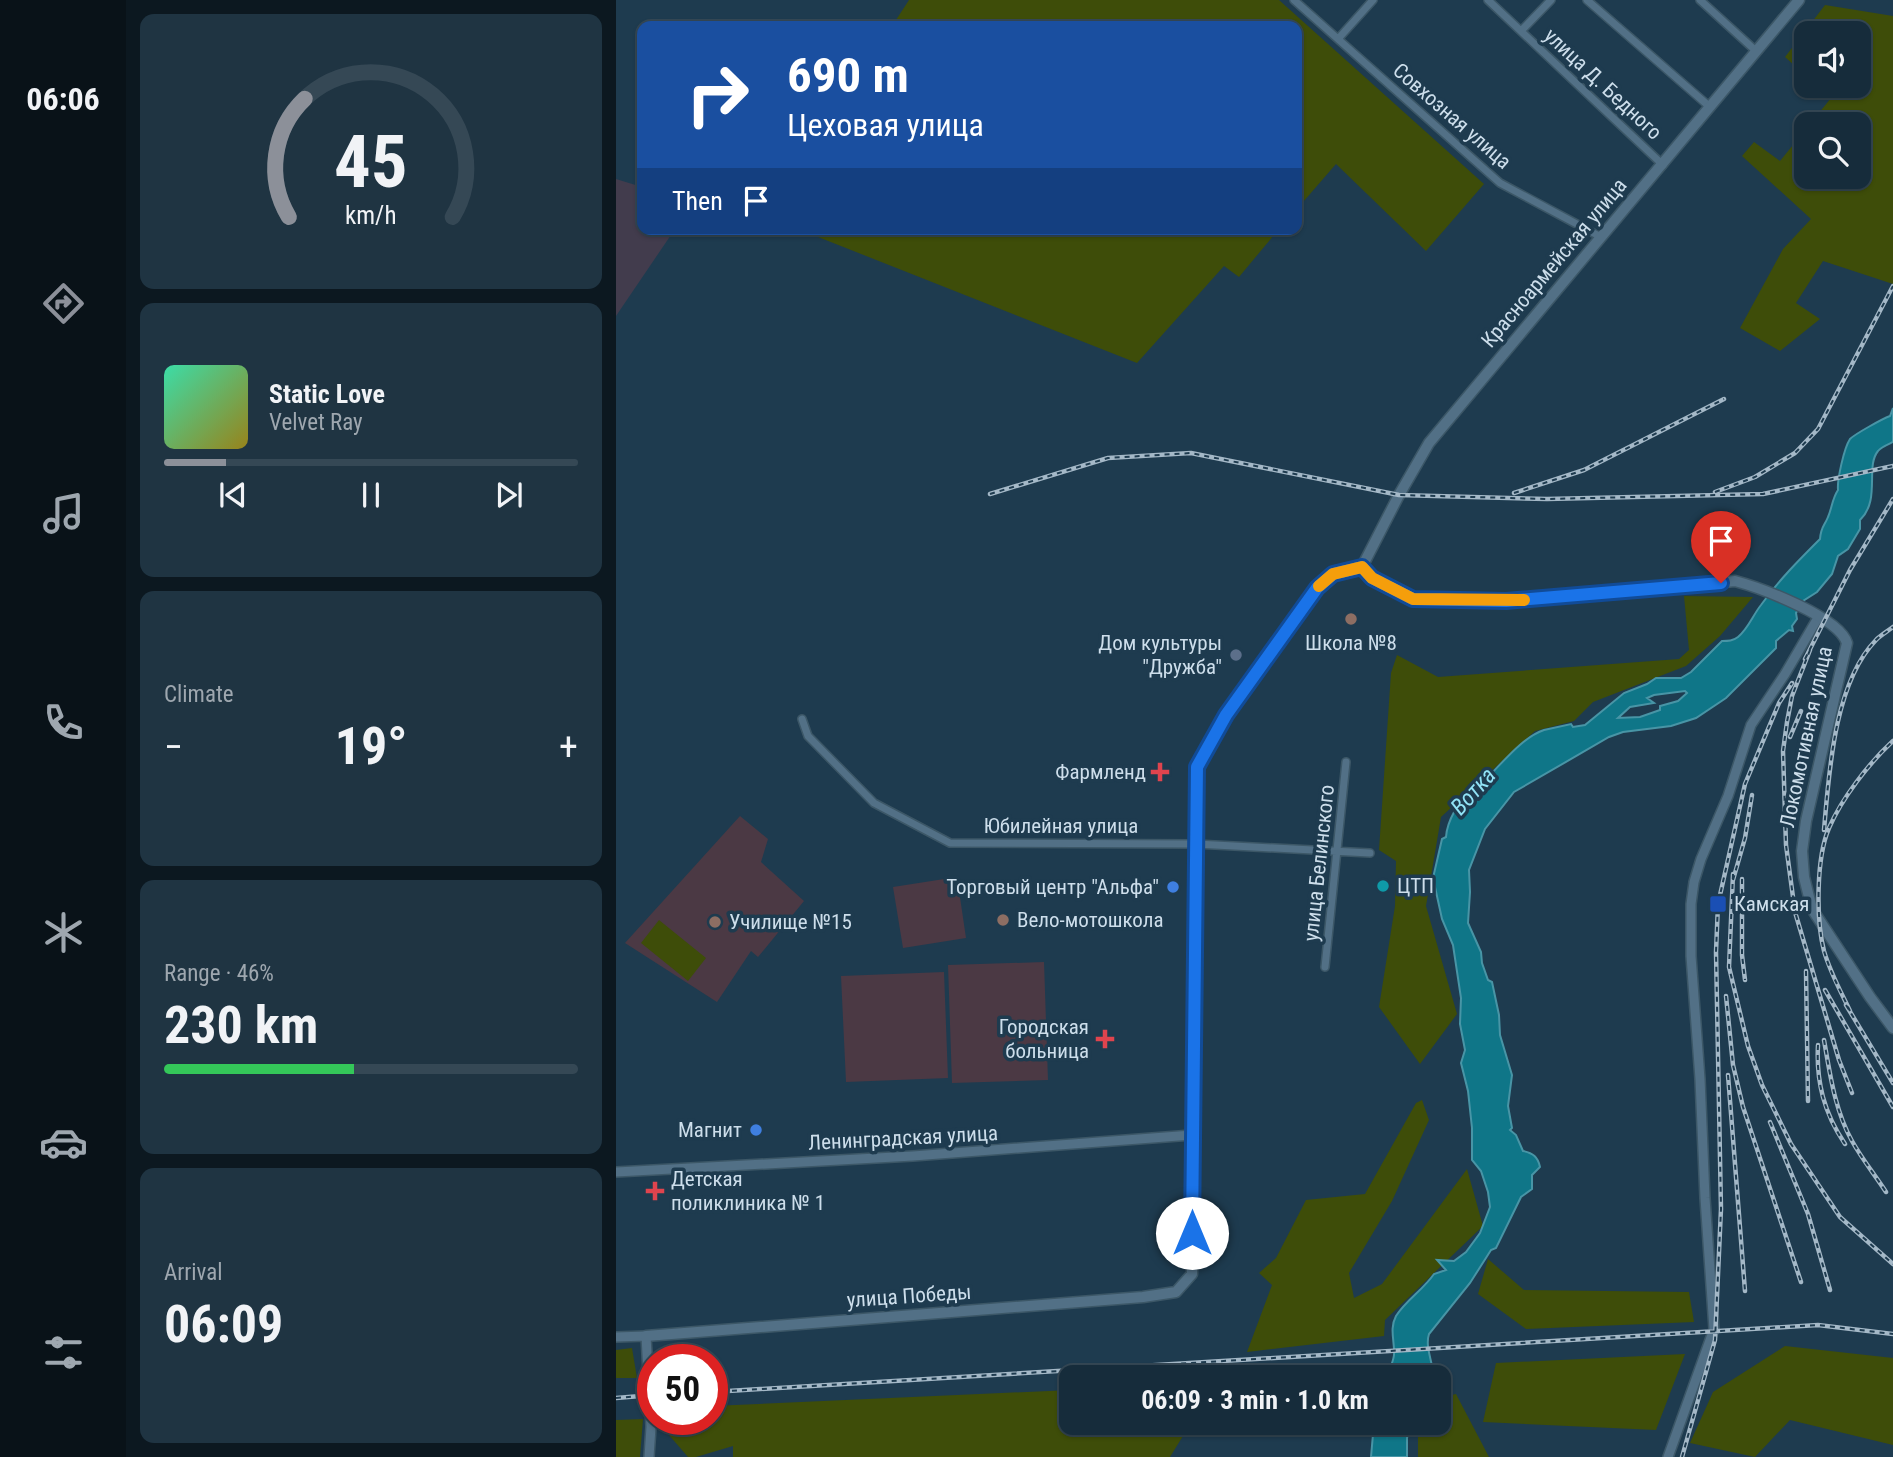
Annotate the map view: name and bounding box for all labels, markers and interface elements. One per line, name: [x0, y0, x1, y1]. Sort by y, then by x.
map controls: [1794, 21, 1871, 189]
button: sound: [1794, 21, 1871, 98]
street label: улица Д. Бедного: [1539, 23, 1667, 145]
text: 690 m: [787, 47, 909, 104]
icon: right: [672, 49, 763, 140]
street label: Совхозная улица: [1388, 58, 1516, 174]
text: 06:06: [26, 80, 100, 118]
text: Цеховая улица: [787, 106, 984, 144]
button: search: [1794, 112, 1871, 189]
text: 45: [334, 120, 408, 206]
street label: Красноармейская улица: [1476, 174, 1632, 352]
icon: arrive: [737, 182, 775, 220]
text: Then: [672, 186, 723, 216]
text: km/h: [345, 201, 397, 230]
icon: directions: [39, 279, 88, 328]
text: Static Love: [269, 379, 385, 409]
text: Velvet Ray: [269, 409, 363, 436]
icon: previous: [214, 476, 252, 514]
icon: pause: [352, 476, 390, 514]
icon: next: [490, 476, 528, 514]
icon: music: [39, 489, 88, 538]
pin: [1691, 511, 1751, 583]
icon: arrive: [1702, 522, 1740, 560]
marker: Школа №8: [1343, 611, 1359, 627]
place label: Дом культуры "Дружба": [1098, 631, 1222, 679]
place label: Школа №8: [1305, 631, 1397, 655]
street label: Локомотивная улица: [1775, 644, 1837, 830]
marker: Дом культуры "Дружба": [1228, 647, 1244, 663]
text: Climate: [164, 681, 234, 708]
icon: phone: [39, 698, 88, 747]
text: 19°: [335, 716, 407, 777]
text: −: [164, 725, 183, 769]
text: +: [559, 725, 578, 769]
place label: Фармленд: [1055, 760, 1146, 784]
water label: Вотка: [1445, 762, 1501, 820]
marker: Фармленд: [1152, 764, 1168, 780]
street label: улица Белинского: [1299, 783, 1339, 943]
street label: Юбилейная улица: [984, 814, 1138, 838]
place label: ЦТП: [1397, 874, 1434, 898]
place label: Торговый центр "Альфа": [946, 875, 1159, 899]
marker: ЦТП: [1375, 878, 1391, 894]
marker: Торговый центр "Альфа": [1165, 879, 1181, 895]
place label: Камская: [1734, 892, 1809, 916]
marker: Камская: [1708, 894, 1728, 914]
icon: climate: [39, 908, 88, 957]
place label: Вело-мотошкола: [1017, 908, 1164, 932]
place label: Училище №15: [729, 910, 852, 934]
marker: Вело-мотошкола: [995, 912, 1011, 928]
marker: Училище №15: [707, 914, 723, 930]
text: Range · 46%: [164, 960, 274, 987]
text: 230 km: [164, 995, 318, 1056]
place label: Городская больница: [999, 1015, 1089, 1063]
marker: Городская больница: [1095, 1029, 1115, 1049]
icon: car: [39, 1118, 88, 1167]
place label: Магнит: [678, 1118, 742, 1142]
street label: Ленинградская улица: [808, 1121, 998, 1155]
marker: Магнит: [748, 1122, 764, 1138]
place label: Детская поликлиника № 1: [671, 1167, 825, 1215]
marker: Детская поликлиника № 1: [645, 1181, 665, 1201]
position arrow: [1155, 1196, 1229, 1270]
text: Arrival: [164, 1259, 223, 1286]
street label: улица Победы: [846, 1280, 972, 1312]
text: 06:09: [164, 1294, 283, 1355]
icon: filters: [39, 1328, 88, 1377]
speed limit sign: 50: [637, 1344, 728, 1435]
text: 06:09 · 3 min · 1.0 km: [1141, 1385, 1369, 1415]

